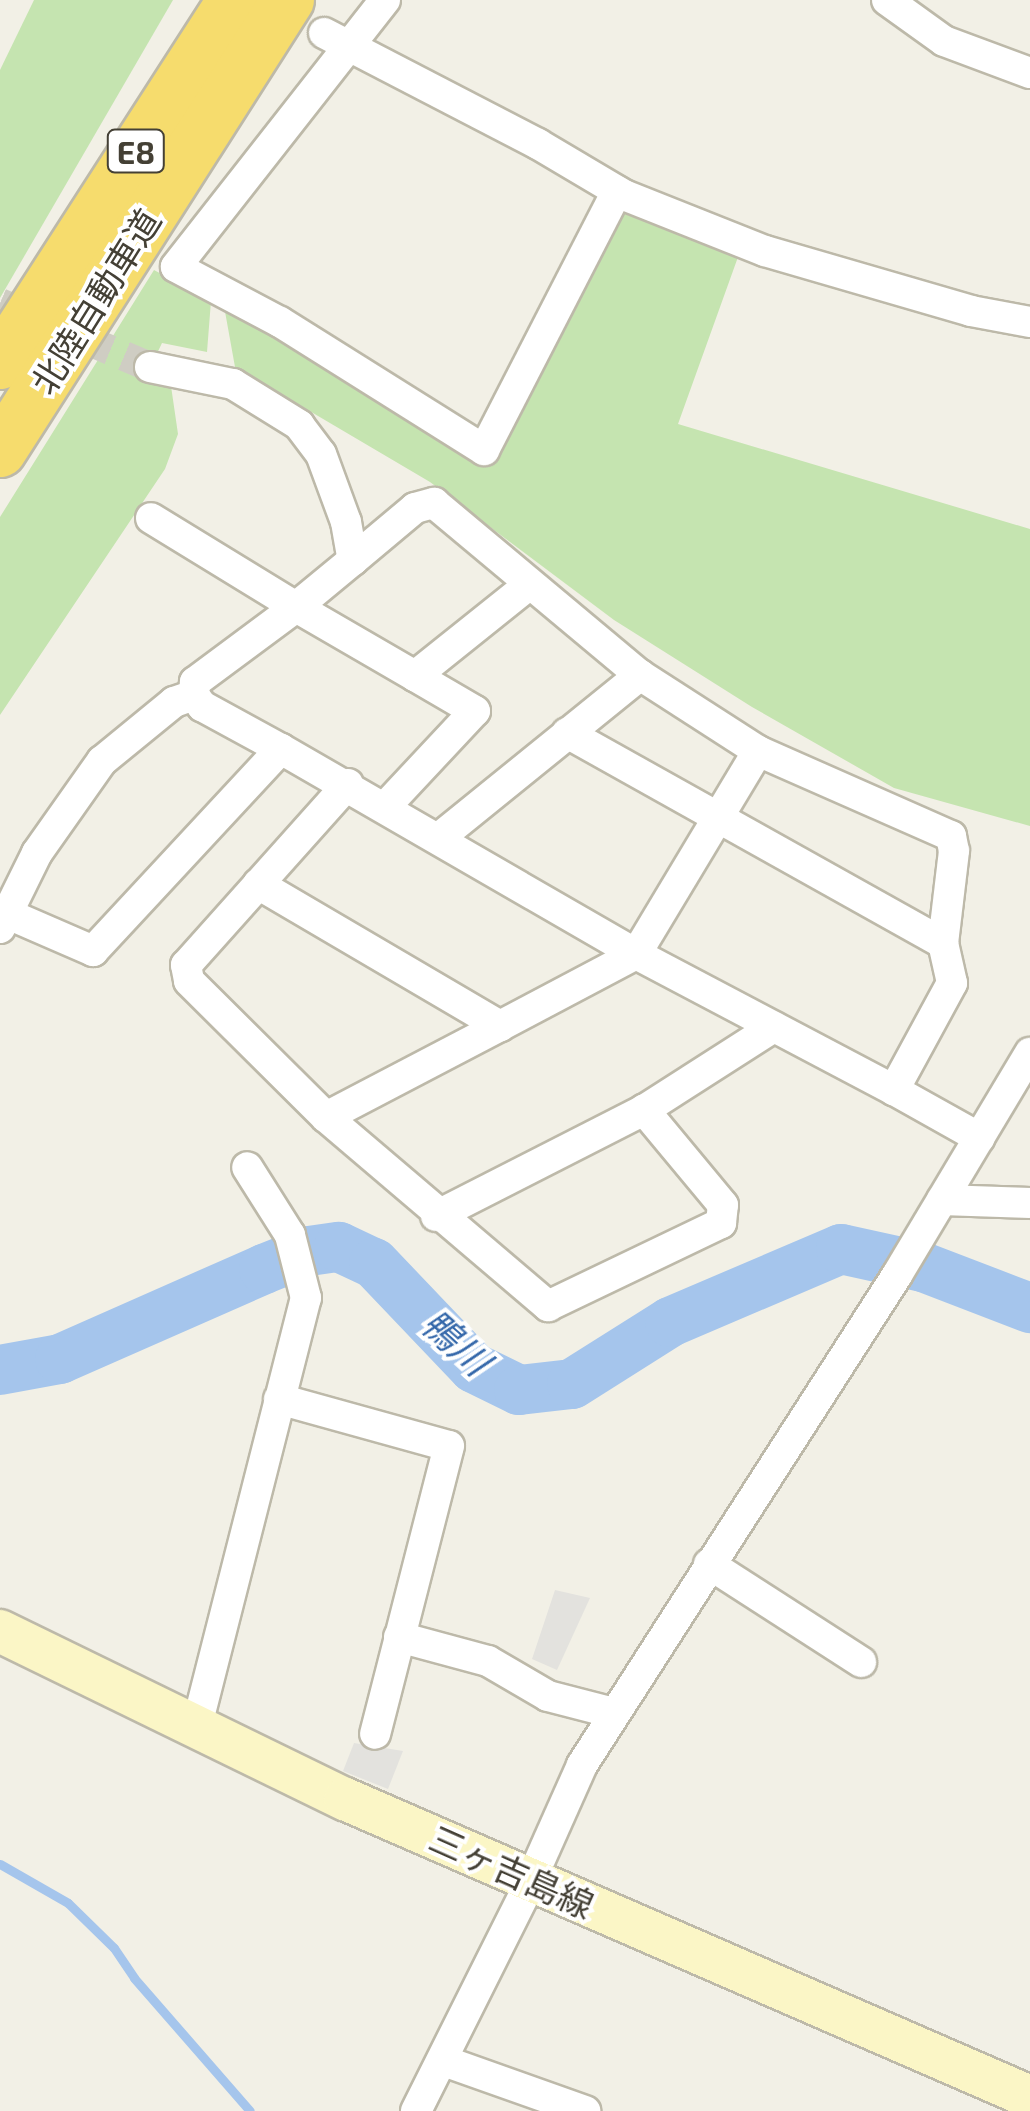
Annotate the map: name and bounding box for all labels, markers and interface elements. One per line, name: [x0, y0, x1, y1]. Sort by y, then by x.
road number: E8: [106, 124, 166, 178]
street label: 北陸自動車道: [22, 201, 168, 401]
water label: 鴨川: [413, 1300, 499, 1384]
street label: 三ヶ吉島線: [424, 1816, 600, 1926]

